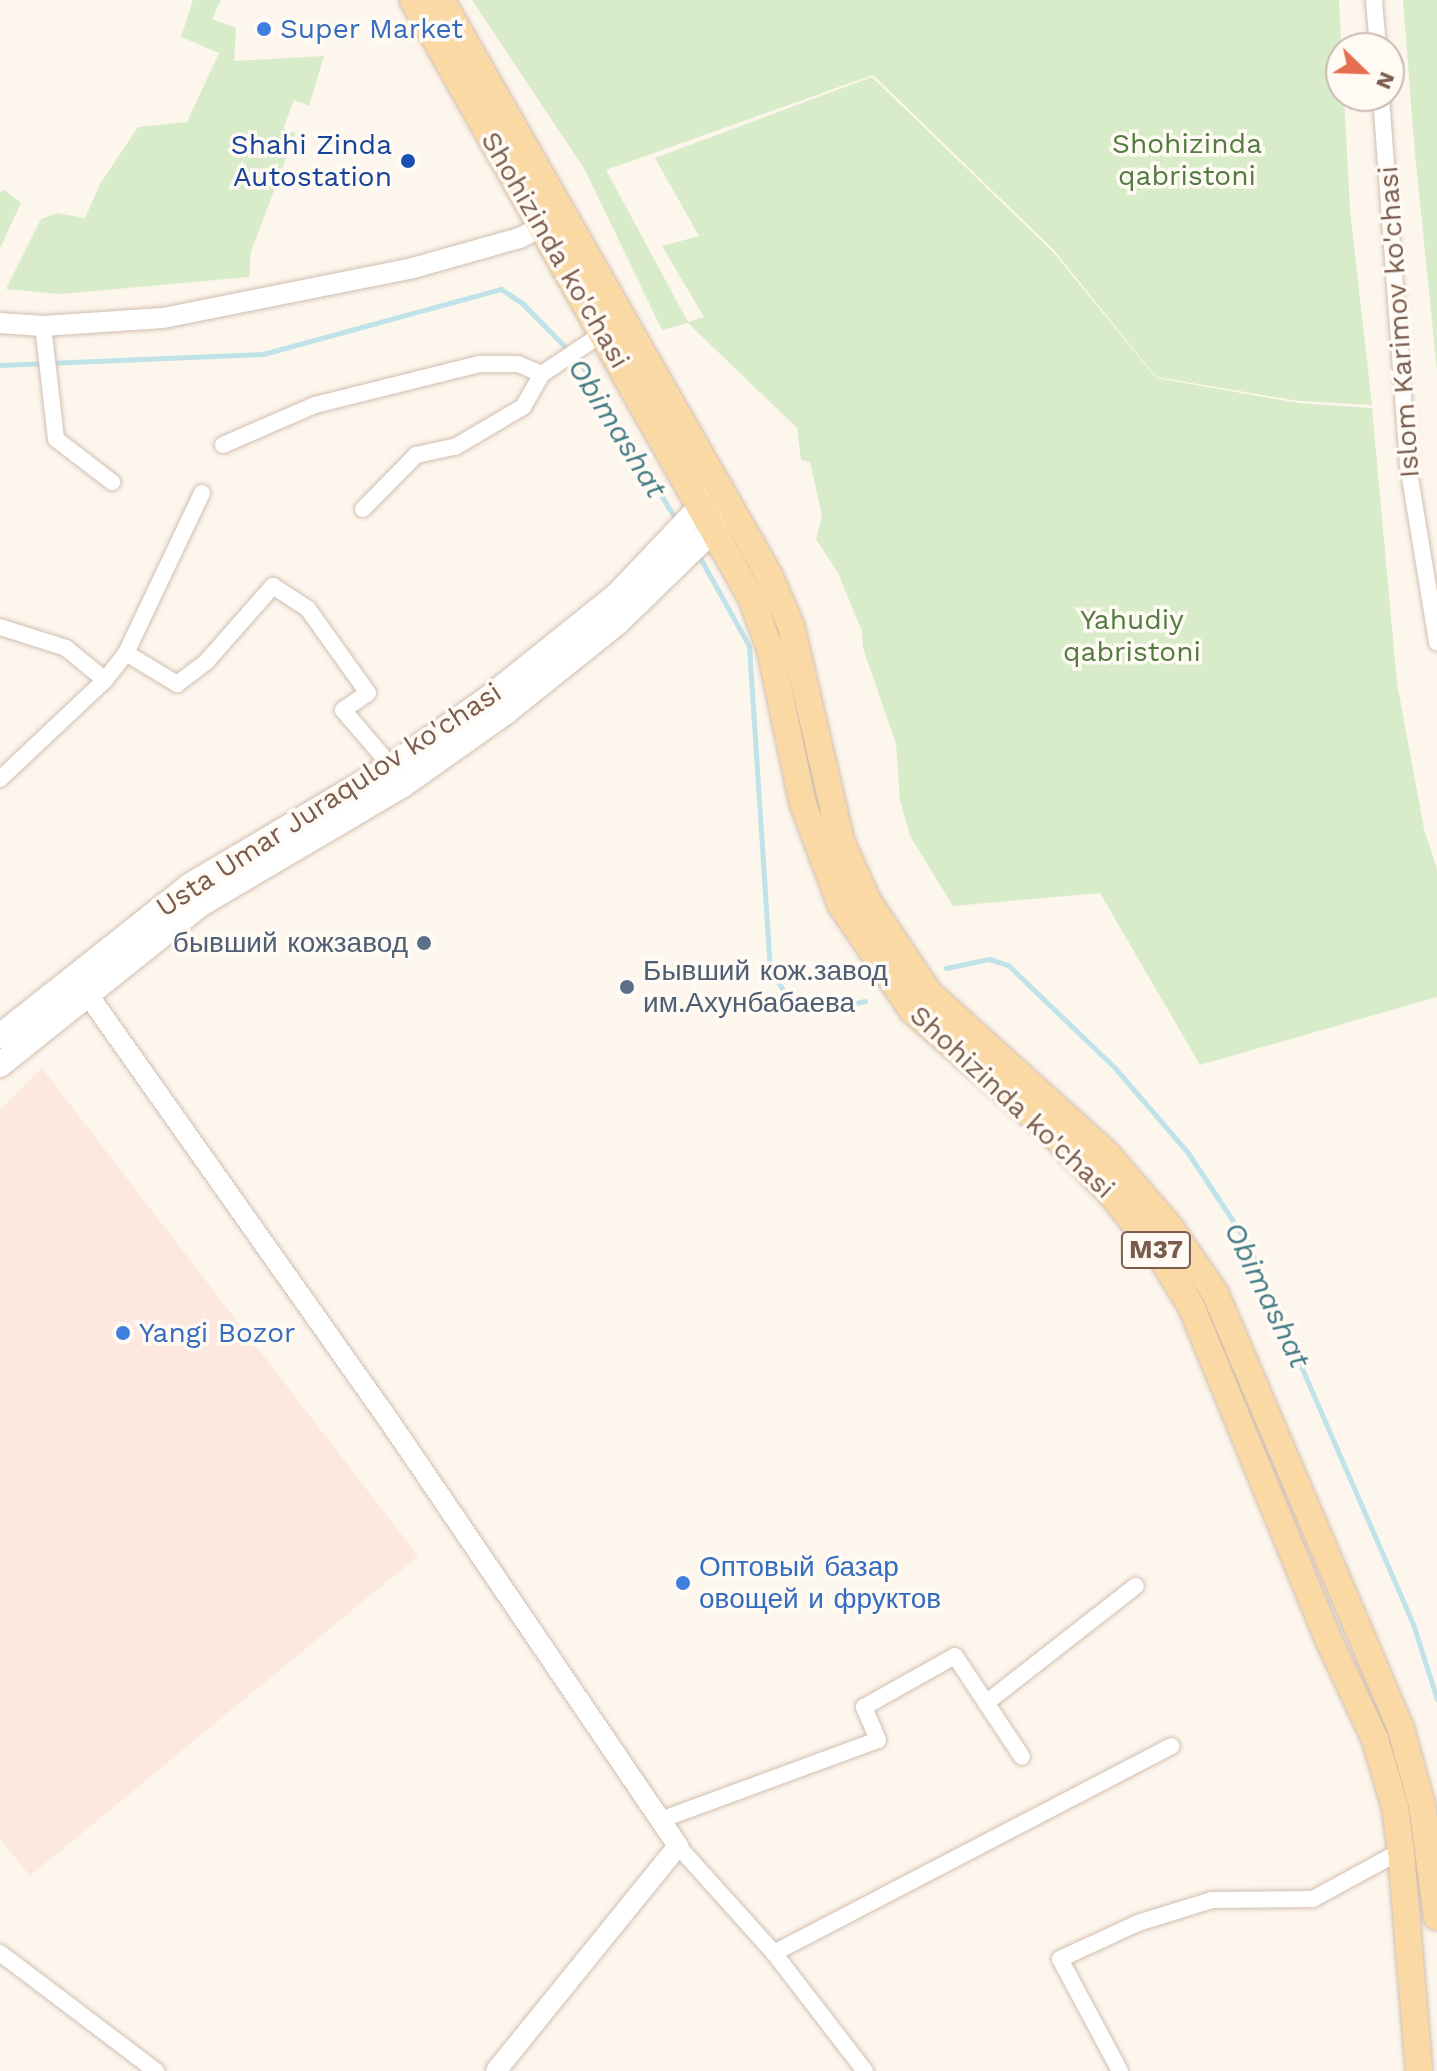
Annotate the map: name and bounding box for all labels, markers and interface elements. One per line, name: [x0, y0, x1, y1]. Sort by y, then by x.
place label: Super Market: [280, 12, 464, 46]
marker: Super Market: [255, 20, 273, 38]
north arrow: [1325, 32, 1405, 112]
text: N: [1371, 68, 1400, 93]
street label: Shohizinda ko'chasi: [473, 125, 637, 375]
park label: Shohizinda qabristoni: [1112, 127, 1262, 193]
place label: Shahi Zinda Autostation: [231, 128, 392, 194]
marker: Shahi Zinda Autostation: [399, 152, 417, 170]
street label: Islom Karimov ko'chasi: [1371, 165, 1427, 479]
water label: Obimashat: [560, 351, 674, 505]
park label: Yahudiy qabristoni: [1063, 603, 1201, 669]
street label: Usta Umar Juraqulov ko'chasi: [149, 675, 509, 925]
place label: бывший кожзавод: [173, 926, 408, 960]
marker: бывший кожзавод: [415, 934, 433, 952]
place label: Бывший кож.завод им.Ахунбабаева: [643, 954, 888, 1020]
marker: Бывший кож.завод им.Ахунбабаева: [618, 978, 636, 996]
street label: Shohizinda ko'chasi: [902, 998, 1122, 1206]
water label: Obimashat: [1216, 1216, 1318, 1374]
road number: M37: [1120, 1228, 1192, 1272]
place label: Yangi Bozor: [139, 1316, 295, 1350]
marker: Yangi Bozor: [114, 1324, 132, 1342]
place label: Оптовый базар овощей и фруктов: [699, 1550, 941, 1616]
marker: Оптовый базар овощей и фруктов: [674, 1574, 692, 1592]

